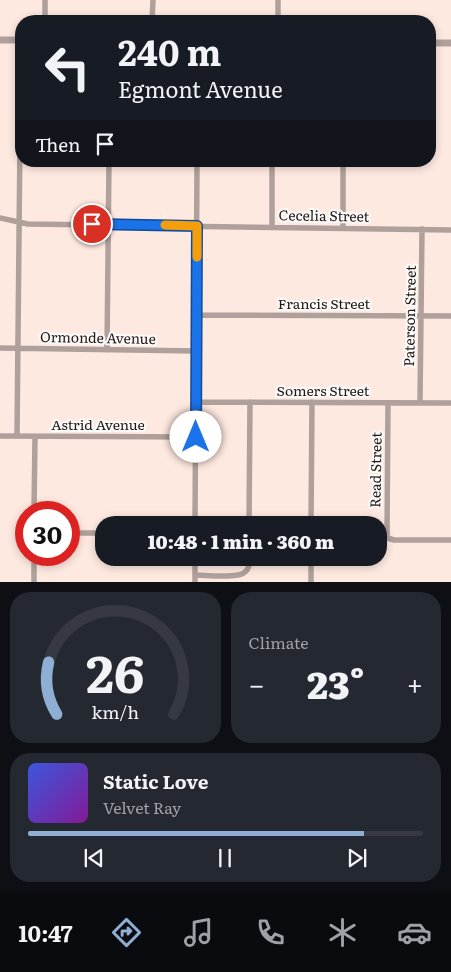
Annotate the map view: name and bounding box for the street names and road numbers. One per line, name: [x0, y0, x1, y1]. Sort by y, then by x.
street label: Cecelia Street: [278, 204, 370, 226]
street label: Paterson Street: [398, 265, 420, 367]
street label: Francis Street: [278, 293, 371, 313]
street label: Ormonde Avenue: [40, 326, 156, 348]
street label: Somers Street: [277, 380, 370, 400]
street label: Astrid Avenue: [51, 414, 145, 434]
street label: Read Street: [364, 432, 386, 508]

